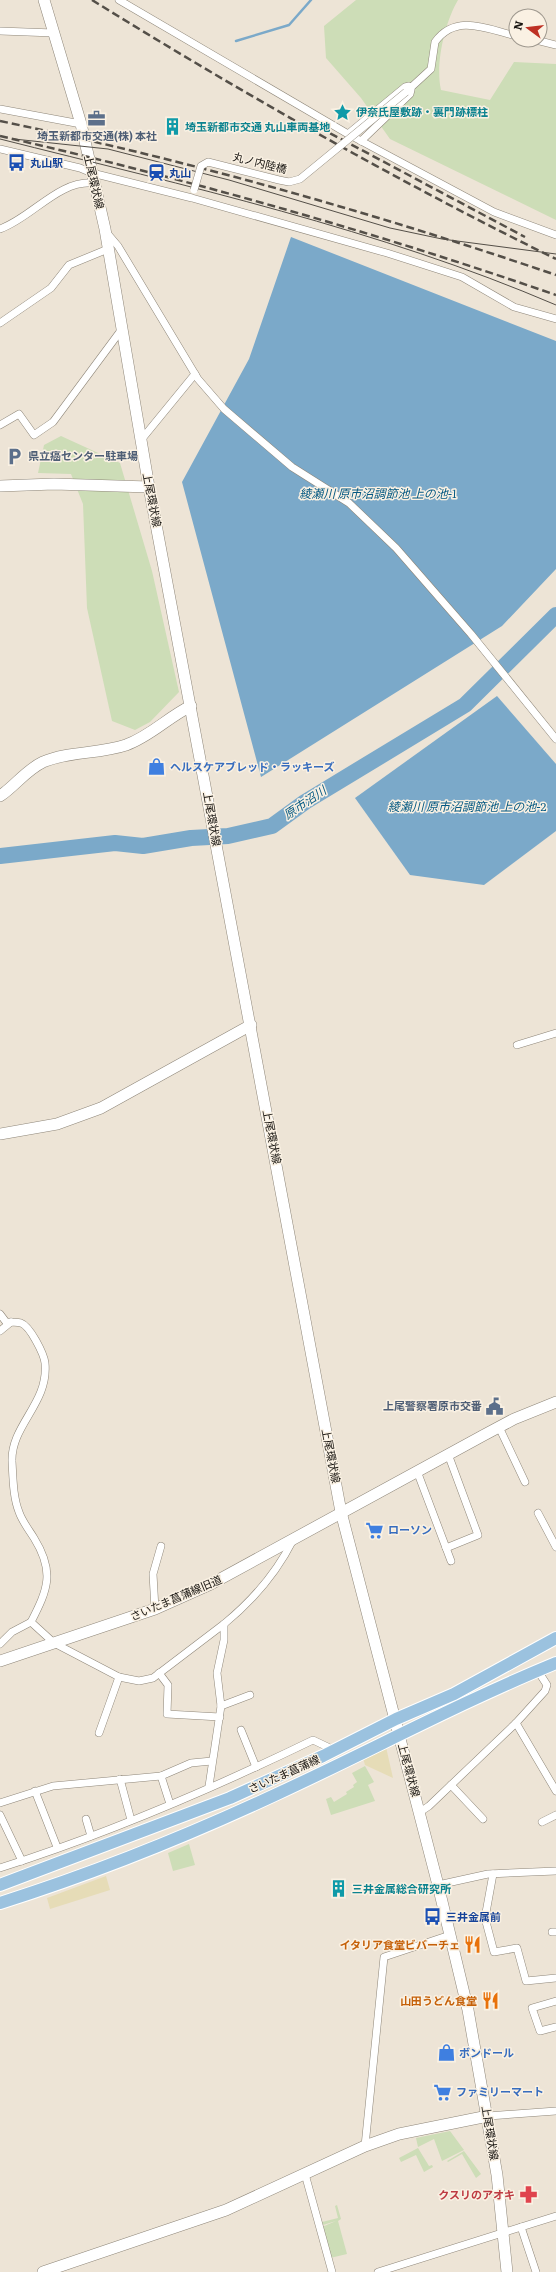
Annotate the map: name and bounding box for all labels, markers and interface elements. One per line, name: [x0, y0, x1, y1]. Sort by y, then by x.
north arrow: [508, 8, 548, 48]
text: N: [508, 19, 526, 32]
place icon: 伊奈氏屋敷跡・裏門跡標柱: [333, 102, 353, 122]
place label: 伊奈氏屋敷跡・裏門跡標柱: [356, 103, 488, 119]
office icon: 埼玉新都市交通(株) 本社: [87, 108, 107, 128]
building icon: 埼玉新都市交通 丸山車両基地: [162, 117, 182, 137]
place label: 埼玉新都市交通 丸山車両基地: [185, 118, 330, 134]
place label: 埼玉新都市交通(株) 本社: [37, 127, 157, 143]
street label: 丸ノ内陸橋: [232, 148, 289, 176]
bus stop icon: 丸山駅: [7, 153, 27, 173]
street label: 上尾環状線: [81, 153, 109, 210]
place label: 丸山駅: [30, 154, 63, 170]
station icon: 丸山: [146, 163, 166, 183]
place label: 丸山: [169, 164, 191, 180]
parking icon: 県立癌センター駐車場: [5, 446, 25, 466]
place label: 県立癌センター駐車場: [28, 447, 138, 463]
street label: 上尾環状線: [140, 471, 166, 528]
water label: 綾瀬川 原市沼調節池 上の池-1: [299, 484, 457, 502]
shop icon: ヘルスケアブレッド・ラッキーズ: [147, 757, 167, 777]
place label: ヘルスケアブレッド・ラッキーズ: [170, 758, 334, 774]
water label: 原市沼川: [280, 780, 331, 823]
street label: 上尾環状線: [200, 790, 226, 847]
water label: 綾瀬川 原市沼調節池 上の池-2: [388, 797, 546, 815]
street label: 上尾環状線: [260, 1108, 286, 1165]
public building icon: 上尾警察署原市交番: [485, 1396, 505, 1416]
place label: 上尾警察署原市交番: [383, 1397, 482, 1413]
street label: 上尾環状線: [319, 1427, 345, 1484]
supermarket icon: ローソン: [365, 1520, 385, 1540]
place label: ローソン: [388, 1521, 432, 1537]
street label: さいたま菖蒲線旧道: [127, 1570, 224, 1624]
street label: 上尾環状線: [395, 1741, 425, 1798]
street label: さいたま菖蒲線: [245, 1750, 322, 1796]
building icon: 三井金属総合研究所: [329, 1879, 349, 1899]
place label: 三井金属総合研究所: [352, 1880, 451, 1896]
bus stop icon: 三井金属前: [423, 1907, 443, 1927]
place label: 三井金属前: [446, 1908, 501, 1924]
restaurant icon: イタリア食堂ビバーチェ: [463, 1935, 483, 1955]
place label: イタリア食堂ビバーチェ: [339, 1936, 460, 1952]
restaurant icon: 山田うどん食堂: [480, 1991, 500, 2011]
place label: 山田うどん食堂: [400, 1992, 477, 2008]
shop icon: ボンドール: [436, 2043, 456, 2063]
place label: ボンドール: [459, 2044, 514, 2060]
supermarket icon: ファミリーマート: [433, 2082, 453, 2102]
place label: ファミリーマート: [456, 2083, 544, 2099]
street label: 上尾環状線: [479, 2104, 503, 2161]
pharmacy icon: クスリのアオキ: [518, 2185, 538, 2205]
place label: クスリのアオキ: [438, 2186, 515, 2202]

